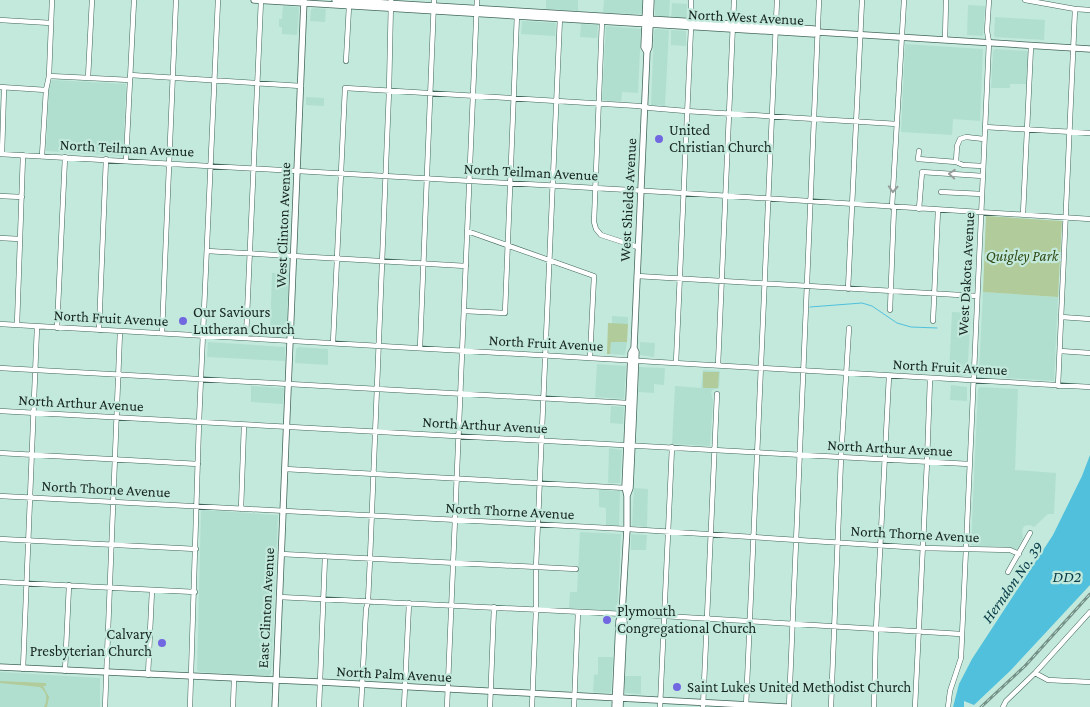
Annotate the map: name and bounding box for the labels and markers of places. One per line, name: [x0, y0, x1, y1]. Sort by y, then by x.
place label: United Christian Church: [669, 122, 772, 155]
marker: United Christian Church: [653, 133, 665, 145]
place label: Our Saviours Lutheran Church: [193, 304, 295, 337]
marker: Our Saviours Lutheran Church: [177, 315, 189, 327]
place label: Plymouth Congregational Church: [617, 603, 756, 637]
marker: Plymouth Congregational Church: [601, 614, 613, 626]
place label: Calvary Presbyterian Church: [30, 626, 152, 660]
marker: Calvary Presbyterian Church: [156, 637, 168, 649]
place label: Saint Lukes United Methodist Church: [687, 679, 911, 695]
marker: Saint Lukes United Methodist Church: [671, 681, 683, 693]

